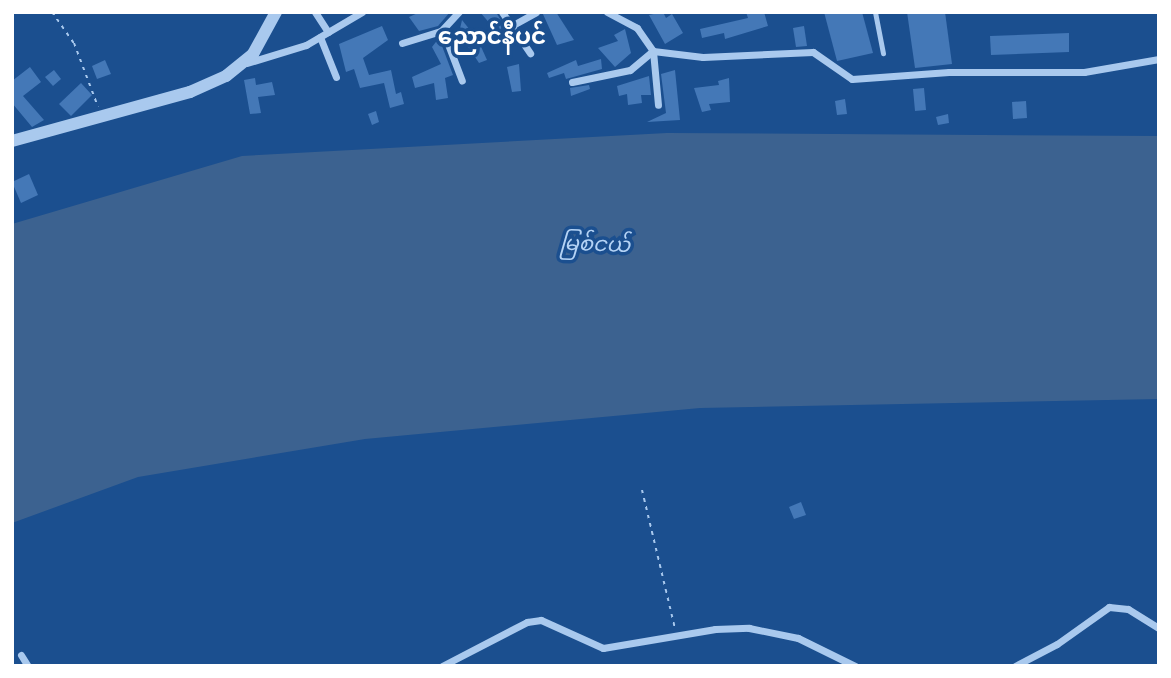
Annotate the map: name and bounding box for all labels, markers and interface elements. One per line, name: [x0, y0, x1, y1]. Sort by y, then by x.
district label: ညောင်နီပင်: [438, 23, 546, 51]
water label: မြစ်ငယ်: [559, 230, 631, 258]

